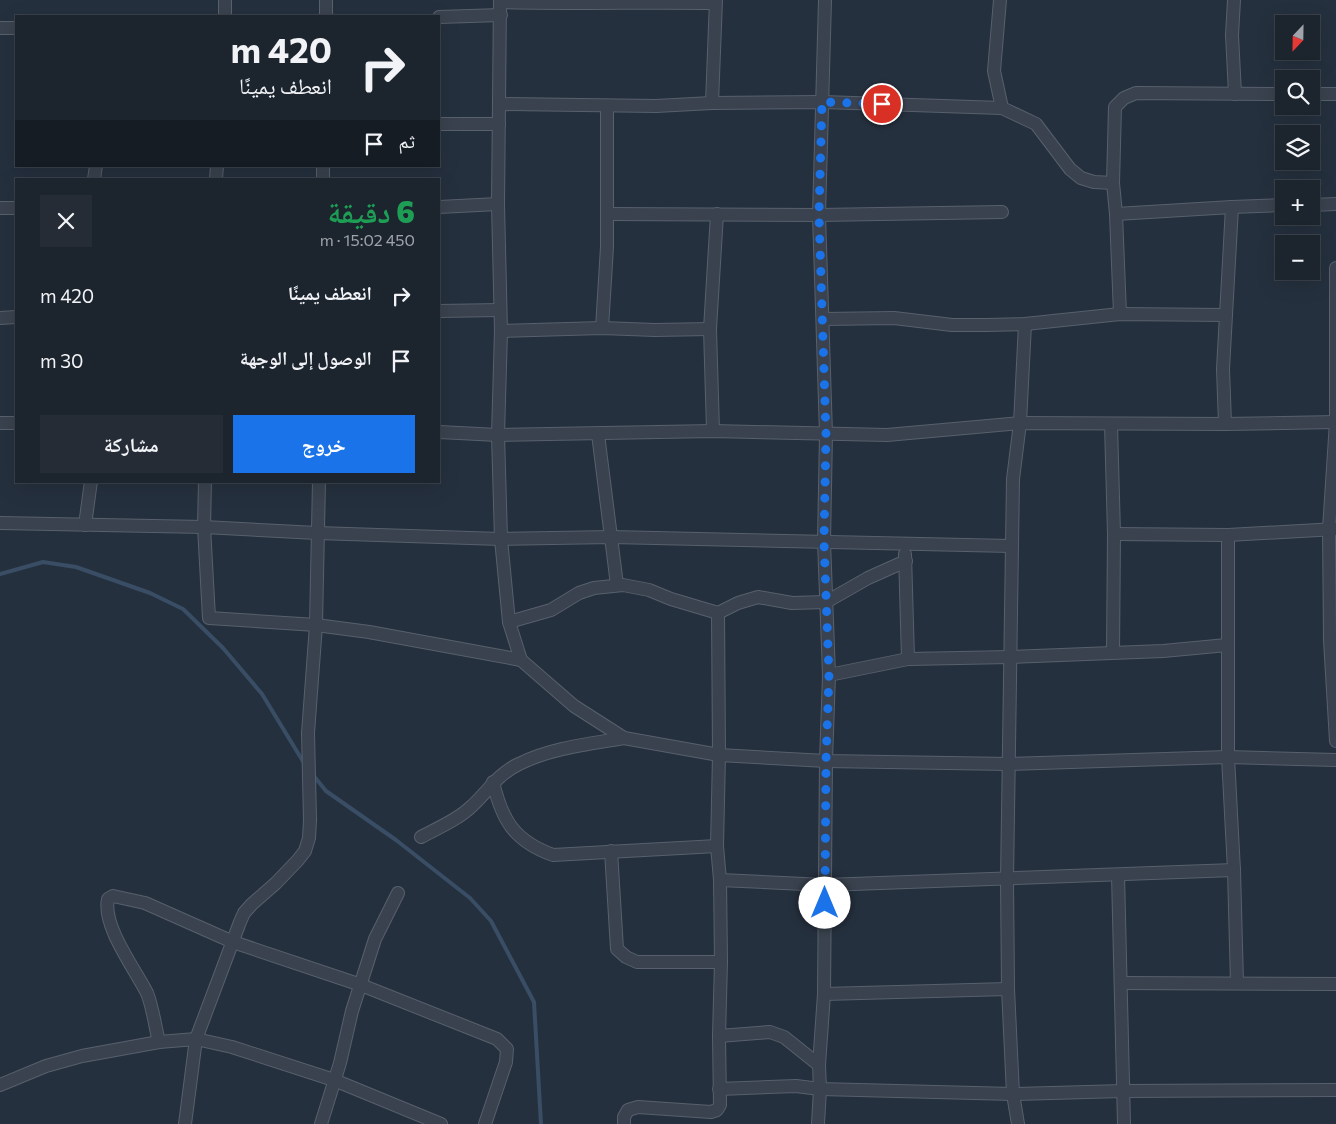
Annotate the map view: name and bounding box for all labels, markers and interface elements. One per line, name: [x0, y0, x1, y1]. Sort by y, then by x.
north arrow: [1275, 15, 1320, 60]
map controls: [1275, 15, 1320, 280]
text: 420 m: [231, 27, 332, 70]
icon: right: [350, 35, 415, 100]
button: search: [1275, 70, 1320, 115]
text: انعطف يمينًا: [239, 72, 332, 99]
pin: [861, 83, 903, 125]
icon: arrive: [868, 90, 896, 118]
button: layers: [1275, 125, 1320, 170]
text: ثم: [398, 129, 415, 152]
icon: arrive: [360, 130, 388, 158]
button: +: [1275, 180, 1320, 225]
text: 6 دقيقة: [328, 192, 415, 229]
button: close: [40, 195, 92, 247]
text: 450 m · 15:02: [320, 230, 415, 249]
button: −: [1275, 235, 1320, 280]
text: انعطف يمينًا: [288, 281, 372, 304]
icon: right: [387, 282, 415, 310]
text: 420 m: [40, 284, 94, 307]
text: الوصول إلى الوجهة: [240, 346, 372, 369]
icon: arrive: [387, 347, 415, 375]
text: 30 m: [40, 349, 83, 372]
button: مشاركة: [40, 415, 223, 473]
button: خروج: [233, 415, 415, 473]
position arrow: [798, 876, 850, 928]

